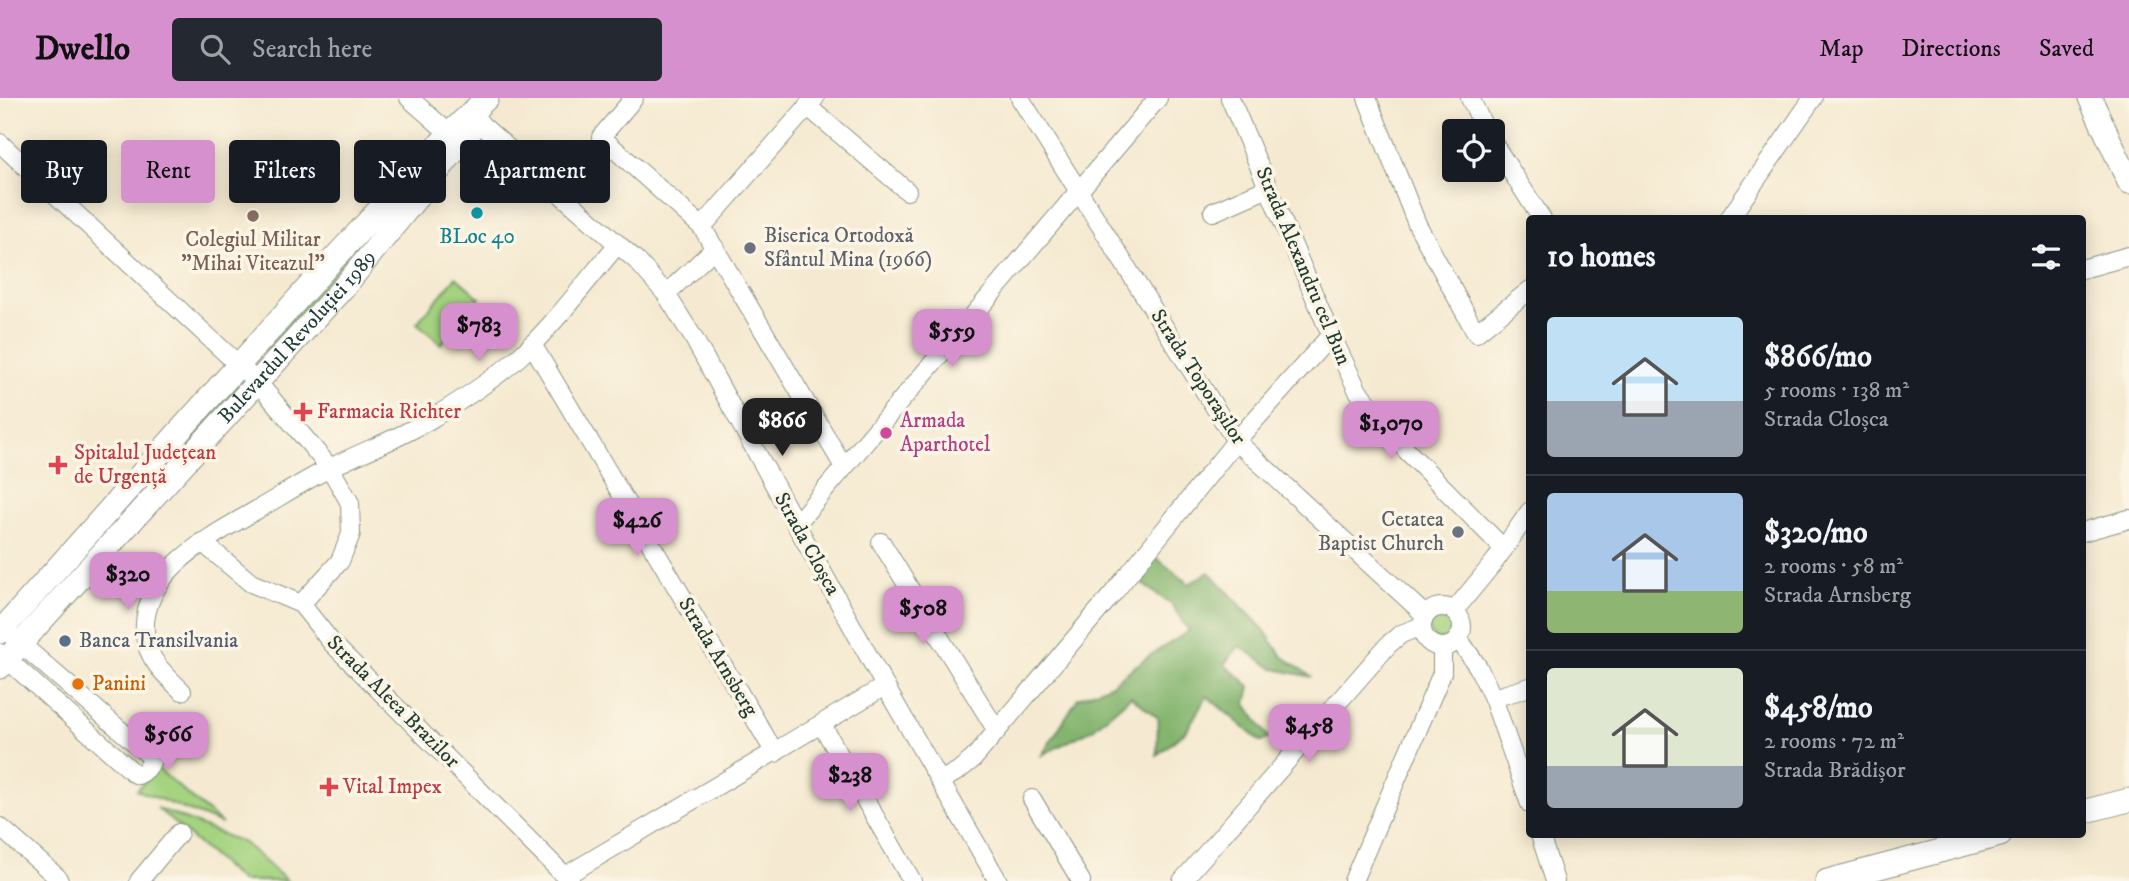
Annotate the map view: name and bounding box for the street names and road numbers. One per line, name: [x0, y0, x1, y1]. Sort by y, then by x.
street label: Strada Alexandru cel Bun: [1249, 163, 1357, 369]
street label: Bulevardul Revoluției 1989: [213, 245, 382, 429]
street label: Strada Toporașilor: [1145, 304, 1252, 450]
street label: Strada Cloșca: [768, 488, 846, 600]
street label: Strada Arnsberg: [672, 593, 764, 722]
street label: Strada Aleea Brazilor: [321, 630, 465, 774]

